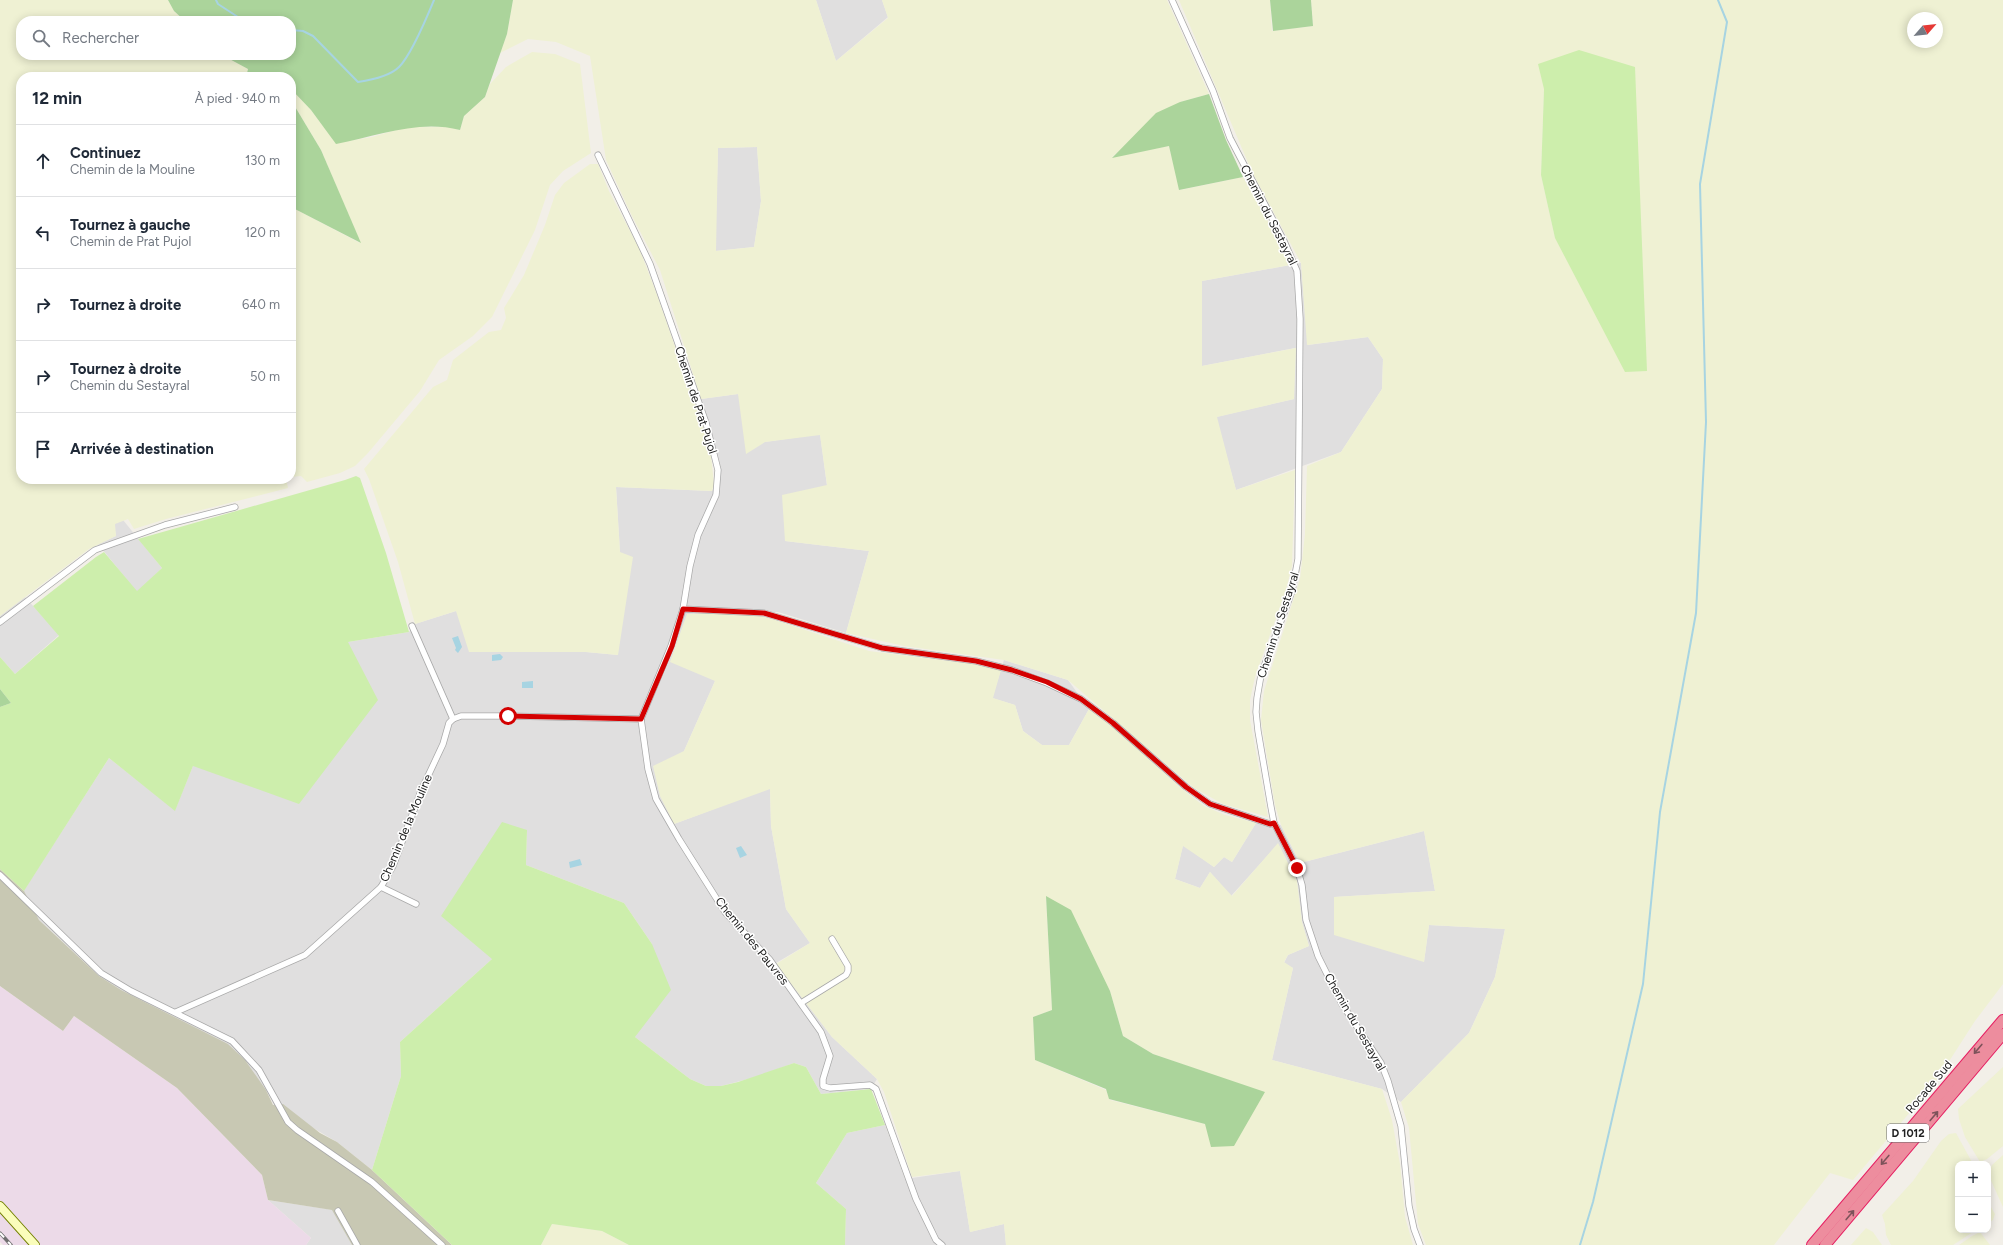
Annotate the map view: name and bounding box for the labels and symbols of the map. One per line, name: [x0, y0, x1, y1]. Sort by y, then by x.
north arrow: [1907, 12, 1943, 48]
street label: Chemin du Sestayral: [1238, 163, 1300, 267]
street label: Chemin de Prat Pujol: [672, 345, 720, 455]
street label: Chemin du Sestayral: [1254, 570, 1302, 680]
route start: [499, 707, 517, 725]
street label: Chemin de la Mouline: [377, 772, 435, 884]
route end: [1288, 859, 1306, 877]
street label: Chemin des Pauvres: [712, 894, 792, 988]
street label: Chemin du Sestayral: [1321, 971, 1389, 1073]
one-way arrow: [1973, 1044, 1982, 1055]
street label: Rocade Sud: [1903, 1058, 1955, 1116]
one-way arrow: [1929, 1110, 1938, 1121]
road number: D 1012: [1887, 1124, 1929, 1142]
one-way arrow: [1881, 1154, 1890, 1165]
one-way arrow: [1846, 1210, 1855, 1220]

